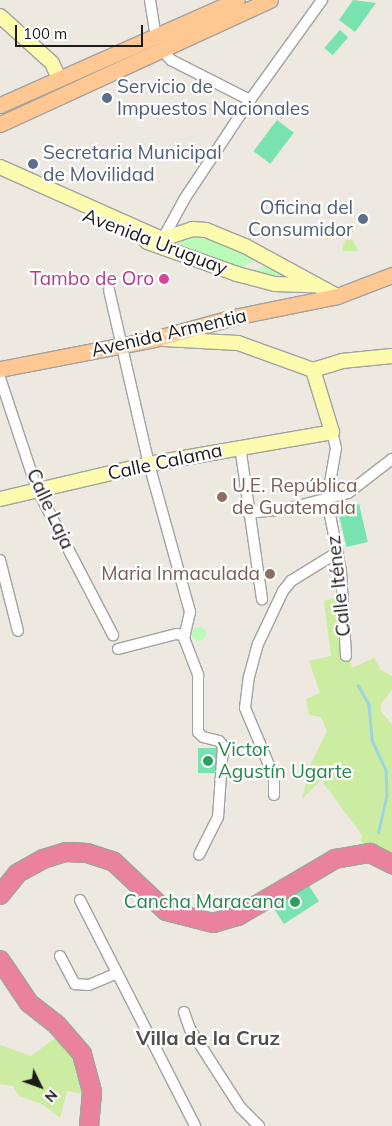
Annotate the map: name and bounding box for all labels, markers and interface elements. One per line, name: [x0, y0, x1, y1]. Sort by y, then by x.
scale bar: [18, 15, 145, 47]
text: 100 m: [23, 24, 67, 43]
place label: Servicio de Impuestos Nacionales: [117, 76, 310, 120]
marker: Servicio de Impuestos Nacionales: [101, 92, 113, 104]
place label: Secretaria Municipal de Movilidad: [43, 142, 222, 186]
marker: Secretaria Municipal de Movilidad: [27, 158, 39, 170]
place label: Oficina del Consumidor: [248, 197, 353, 241]
street label: Avenida Uruguay: [80, 204, 230, 280]
marker: Oficina del Consumidor: [357, 213, 369, 225]
place label: Tambo de Oro: [30, 268, 154, 290]
marker: Tambo de Oro: [158, 273, 170, 285]
street label: Avenida Armentia: [89, 304, 249, 362]
street label: Calle Calama: [106, 439, 224, 485]
street label: Calle Laja: [21, 465, 79, 553]
place label: U.E. República de Guatemala: [232, 475, 357, 519]
marker: U.E. República de Guatemala: [216, 491, 228, 503]
street label: Calle Iténez: [322, 534, 356, 638]
place label: Maria Inmaculada: [101, 563, 260, 585]
marker: Maria Inmaculada: [264, 568, 276, 580]
place label: Victor Agustín Ugarte: [218, 739, 352, 783]
marker: Victor Agustín Ugarte: [202, 755, 214, 767]
place label: Cancha Maracana: [124, 891, 285, 913]
marker: Cancha Maracana: [289, 896, 301, 908]
district label: Villa de la Cruz: [136, 1025, 280, 1049]
north arrow: [15, 1061, 65, 1111]
text: N: [41, 1086, 61, 1106]

